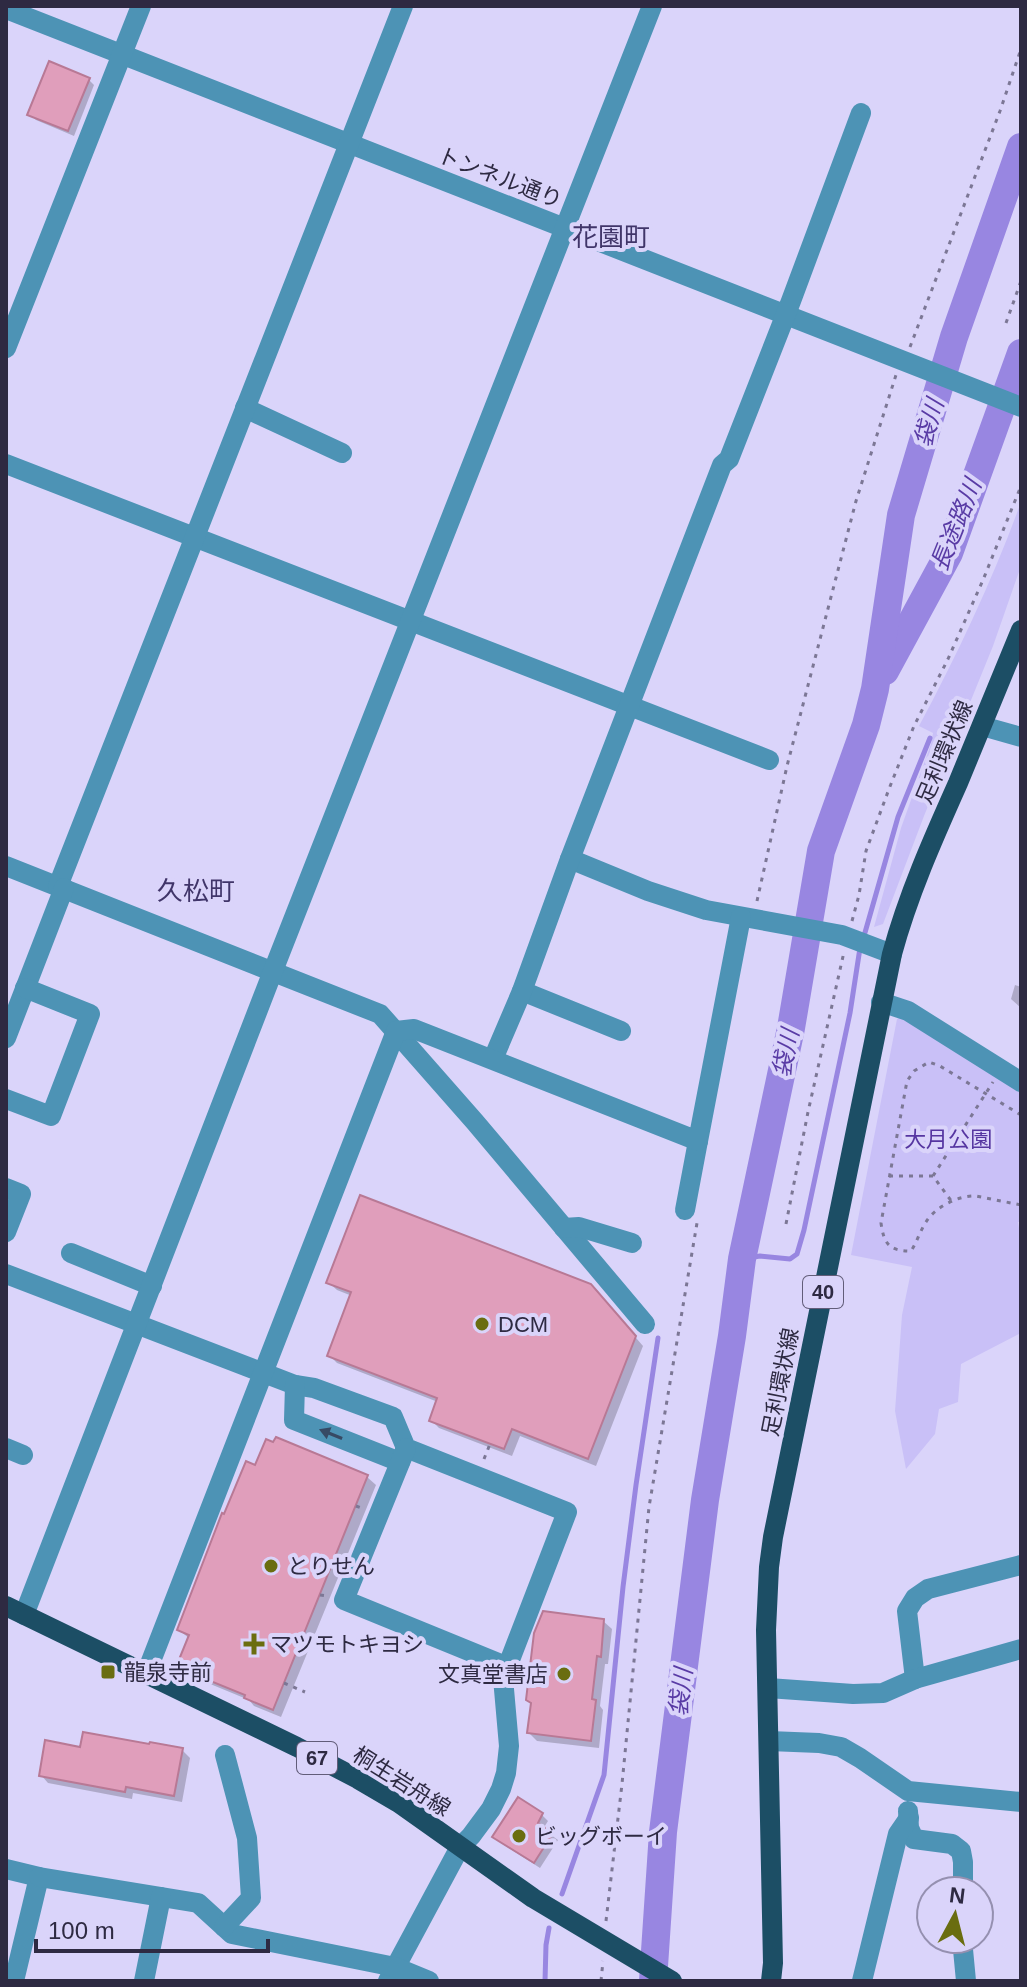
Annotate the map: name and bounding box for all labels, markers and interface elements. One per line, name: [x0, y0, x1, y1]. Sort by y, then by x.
street label: トンネル通り: [434, 142, 566, 213]
district label: 花園町: [572, 222, 650, 252]
water label: 袋川: [909, 393, 949, 450]
water label: 長途路川: [925, 472, 987, 574]
street label: 足利環状線: [911, 697, 977, 808]
district label: 久松町: [157, 876, 235, 906]
water label: 袋川: [767, 1024, 804, 1079]
park label: 大月公園: [904, 1127, 992, 1152]
road number: 40: [803, 1276, 843, 1308]
place label: DCM: [498, 1312, 548, 1337]
marker: DCM: [473, 1315, 491, 1333]
street label: 足利環状線: [758, 1326, 803, 1438]
one-way arrow: [319, 1427, 343, 1440]
place label: とりせん: [287, 1554, 375, 1579]
marker: とりせん: [262, 1557, 280, 1575]
place label: マツモトキヨシ: [270, 1632, 424, 1657]
marker: マツモトキヨシ: [245, 1635, 263, 1653]
place label: 龍泉寺前: [124, 1660, 212, 1685]
place label: 文真堂書店: [438, 1662, 548, 1687]
marker: 龍泉寺前: [99, 1663, 117, 1681]
water label: 袋川: [664, 1663, 697, 1717]
marker: 文真堂書店: [555, 1665, 573, 1683]
road number: 67: [297, 1742, 337, 1774]
street label: 桐生岩舟線: [348, 1742, 455, 1821]
place label: ビッグボーイ: [535, 1824, 667, 1849]
marker: ビッグボーイ: [510, 1827, 528, 1845]
north arrow: [915, 1875, 995, 1955]
text: N: [948, 1882, 967, 1909]
scale bar: [36, 1903, 268, 1953]
text: 100 m: [48, 1917, 115, 1944]

